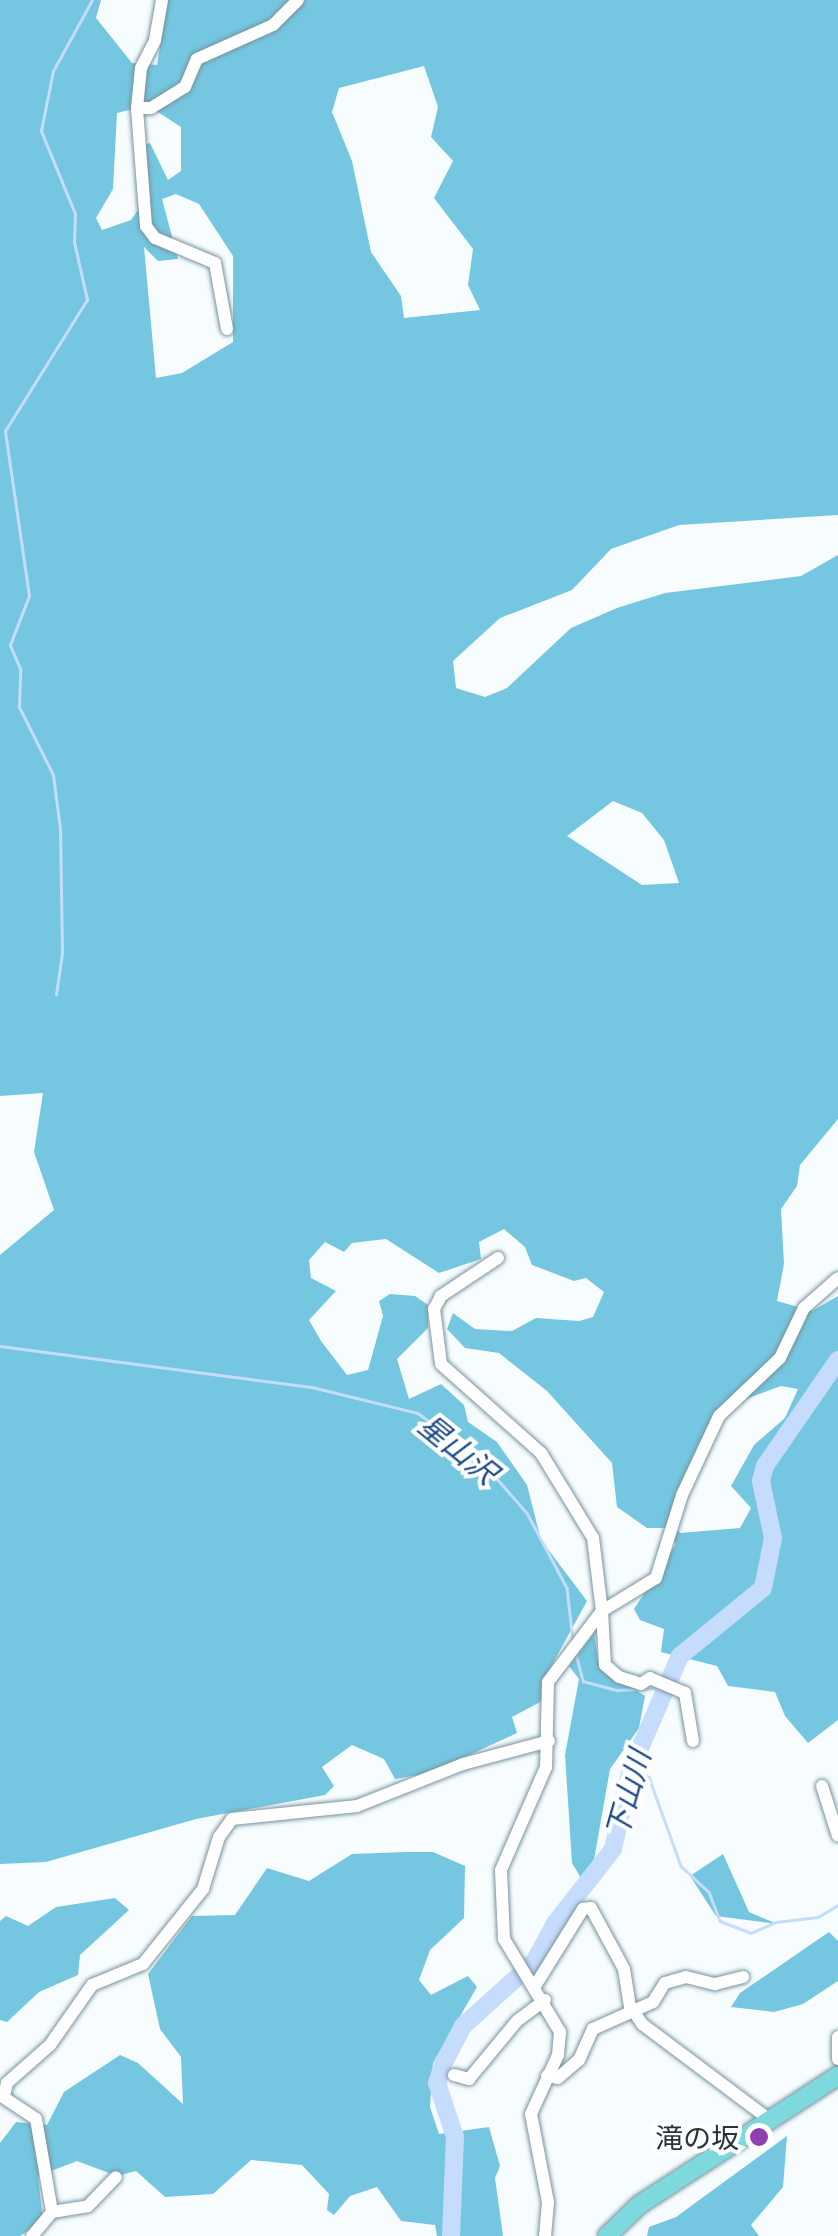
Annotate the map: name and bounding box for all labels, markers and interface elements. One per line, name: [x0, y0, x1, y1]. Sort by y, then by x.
water label: 星山沢: [412, 1407, 504, 1491]
water label: 下山川: [598, 1746, 658, 1842]
place label: 滝の坂: [655, 2120, 739, 2154]
marker: 滝の坂: [748, 2126, 770, 2148]

